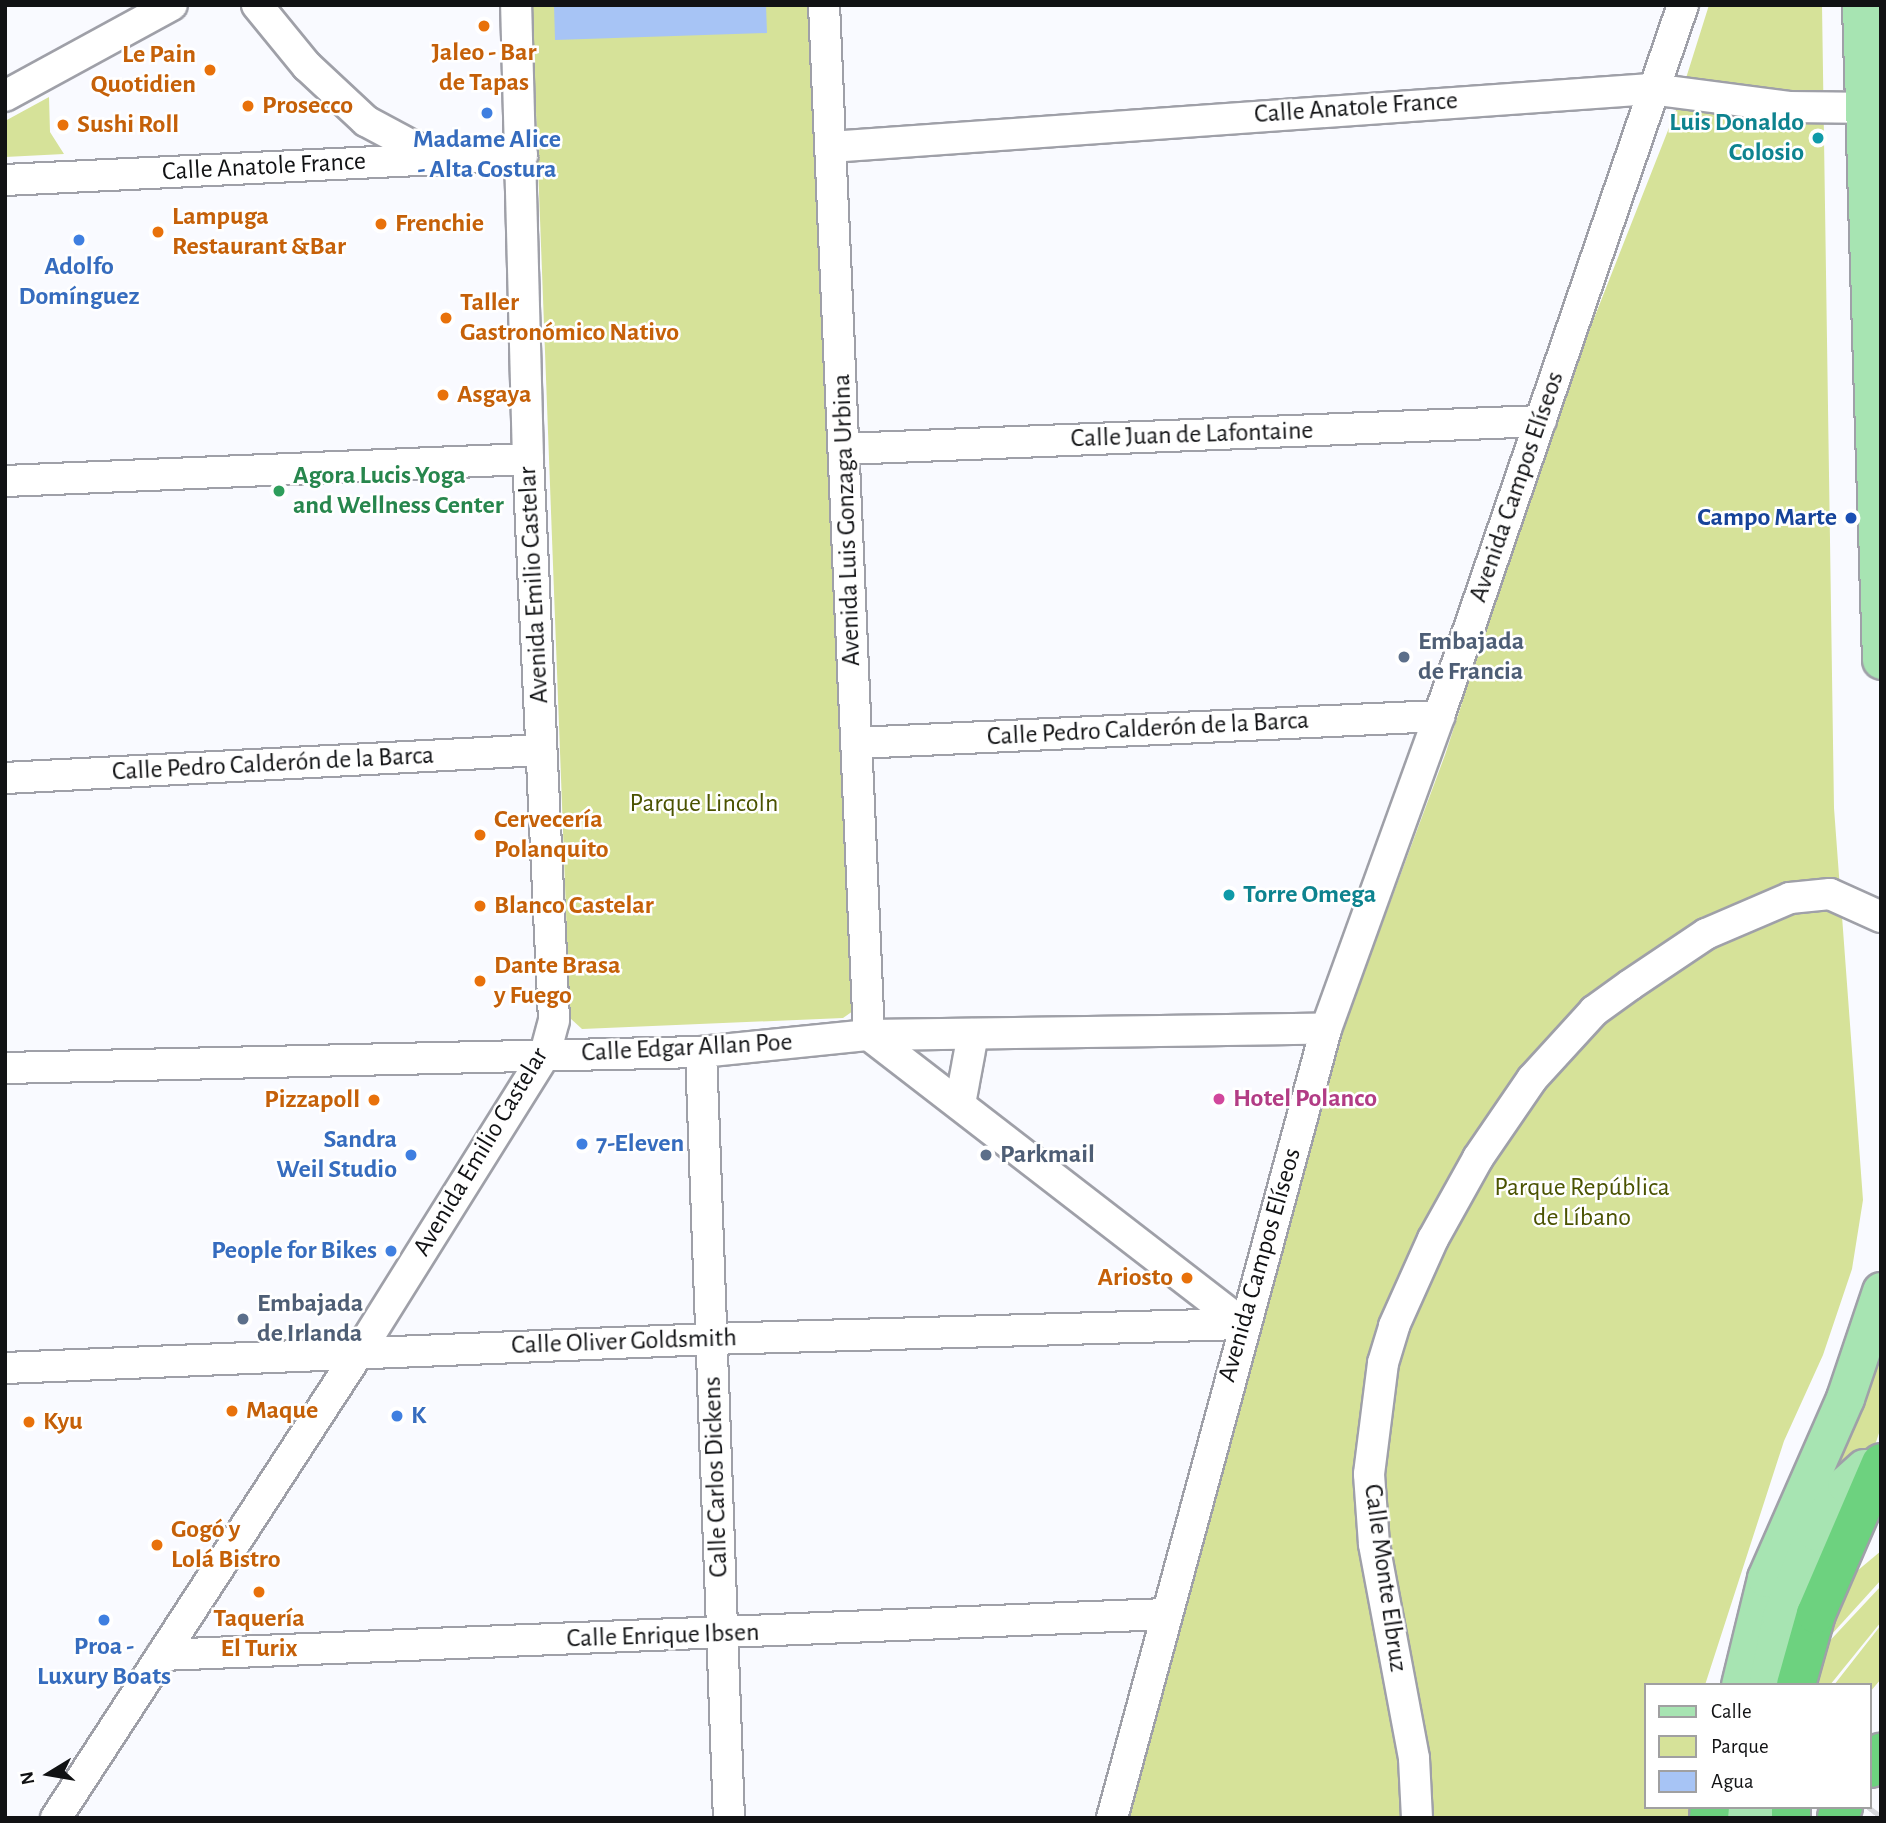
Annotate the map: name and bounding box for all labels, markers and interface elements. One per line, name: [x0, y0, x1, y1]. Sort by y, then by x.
marker: Jaleo - Bar de Tapas: [476, 18, 492, 34]
place label: Jaleo - Bar de Tapas: [432, 37, 536, 98]
place label: Le Pain Quotidien: [91, 39, 196, 100]
marker: Le Pain Quotidien: [202, 62, 218, 78]
street label: Calle Anatole France: [1253, 85, 1459, 131]
place label: Prosecco: [262, 90, 353, 122]
marker: Prosecco: [240, 98, 256, 114]
marker: Madame Alice - Alta Costura: [479, 105, 495, 121]
place label: Luis Donaldo Colosio: [1669, 107, 1804, 168]
place label: Sushi Roll: [77, 109, 179, 141]
marker: Sushi Roll: [55, 117, 71, 133]
place label: Madame Alice - Alta Costura: [413, 124, 561, 186]
marker: Luis Donaldo Colosio: [1810, 130, 1826, 146]
street label: Calle Anatole France: [161, 146, 367, 188]
place label: Lampuga Restaurant &Bar: [172, 201, 346, 262]
place label: Frenchie: [395, 208, 484, 240]
marker: Frenchie: [373, 216, 389, 232]
marker: Lampuga Restaurant &Bar: [150, 224, 166, 240]
marker: Adolfo Domínguez: [71, 232, 87, 248]
place label: Adolfo Domínguez: [18, 251, 140, 312]
place label: Taller Gastronómico Nativo: [460, 287, 679, 348]
marker: Taller Gastronómico Nativo: [438, 310, 454, 326]
street label: Avenida Campos Elíseos: [1463, 368, 1571, 606]
street label: Avenida Luis Gonzaga Urbina: [826, 373, 868, 667]
place label: Asgaya: [457, 379, 531, 411]
marker: Asgaya: [435, 387, 451, 403]
street label: Calle Juan de Lafontaine: [1070, 415, 1314, 455]
place label: Agora Lucis Yoga and Wellness Center: [293, 460, 504, 522]
street label: Avenida Emilio Castelar: [512, 466, 556, 704]
marker: Agora Lucis Yoga and Wellness Center: [271, 483, 287, 499]
place label: Campo Marte: [1697, 502, 1837, 534]
marker: Campo Marte: [1843, 510, 1859, 526]
place label: Embajada de Francia: [1418, 626, 1524, 688]
marker: Embajada de Francia: [1396, 649, 1412, 665]
street label: Calle Pedro Calderón de la Barca: [986, 705, 1310, 753]
street label: Calle Pedro Calderón de la Barca: [111, 740, 435, 788]
park label: Parque Lincoln: [630, 788, 778, 820]
place label: Cervecería Polanquito: [494, 804, 609, 866]
marker: Cervecería Polanquito: [472, 827, 488, 843]
place label: Torre Omega: [1243, 879, 1376, 911]
marker: Torre Omega: [1221, 887, 1237, 903]
place label: Blanco Castelar: [494, 890, 654, 922]
marker: Blanco Castelar: [472, 898, 488, 914]
place label: Dante Brasa y Fuego: [494, 950, 621, 1012]
marker: Dante Brasa y Fuego: [472, 973, 488, 989]
street label: Calle Edgar Allan Poe: [581, 1027, 793, 1069]
street label: Avenida Emilio Castelar: [406, 1042, 556, 1262]
place label: Hotel Polanco: [1233, 1083, 1377, 1115]
place label: Pizzapoll: [264, 1084, 360, 1116]
marker: Hotel Polanco: [1211, 1091, 1227, 1107]
marker: Pizzapoll: [366, 1092, 382, 1108]
place label: Sandra Weil Studio: [276, 1124, 397, 1186]
place label: 7-Eleven: [596, 1128, 684, 1160]
marker: 7-Eleven: [574, 1136, 590, 1152]
place label: Parkmail: [1000, 1139, 1095, 1171]
street label: Avenida Campos Elíseos: [1212, 1144, 1308, 1386]
marker: Sandra Weil Studio: [403, 1147, 419, 1163]
marker: Parkmail: [978, 1147, 994, 1163]
park label: Parque República de Líbano: [1494, 1172, 1670, 1234]
place label: People for Bikes: [211, 1235, 377, 1267]
marker: People for Bikes: [383, 1243, 399, 1259]
place label: Ariosto: [1097, 1262, 1173, 1294]
marker: Ariosto: [1179, 1270, 1195, 1286]
place label: Embajada de Irlanda: [257, 1288, 363, 1350]
marker: Embajada de Irlanda: [235, 1311, 251, 1327]
street label: Calle Oliver Goldsmith: [511, 1322, 737, 1362]
street label: Calle Carlos Dickens: [697, 1376, 735, 1578]
place label: Maque: [246, 1395, 318, 1427]
place label: K: [411, 1400, 426, 1432]
marker: Maque: [224, 1403, 240, 1419]
place label: Kyu: [43, 1406, 83, 1438]
marker: K: [389, 1408, 405, 1424]
marker: Kyu: [21, 1414, 37, 1430]
street label: Calle Monte Elbruz: [1356, 1482, 1414, 1674]
place label: Gogó y Lolá Bistro: [171, 1514, 281, 1576]
marker: Gogó y Lolá Bistro: [149, 1537, 165, 1553]
marker: Taquería El Turix: [251, 1584, 267, 1600]
place label: Taquería El Turix: [213, 1603, 305, 1664]
marker: Proa - Luxury Boats: [96, 1612, 112, 1628]
street label: Calle Enrique Ibsen: [566, 1617, 760, 1655]
place label: Proa - Luxury Boats: [37, 1631, 171, 1692]
legend: [1644, 1683, 1872, 1809]
text: Calle: [1711, 1701, 1752, 1722]
text: Parque: [1711, 1736, 1769, 1757]
north arrow: [14, 1739, 84, 1809]
text: N: [17, 1770, 38, 1786]
text: Agua: [1711, 1771, 1754, 1792]

